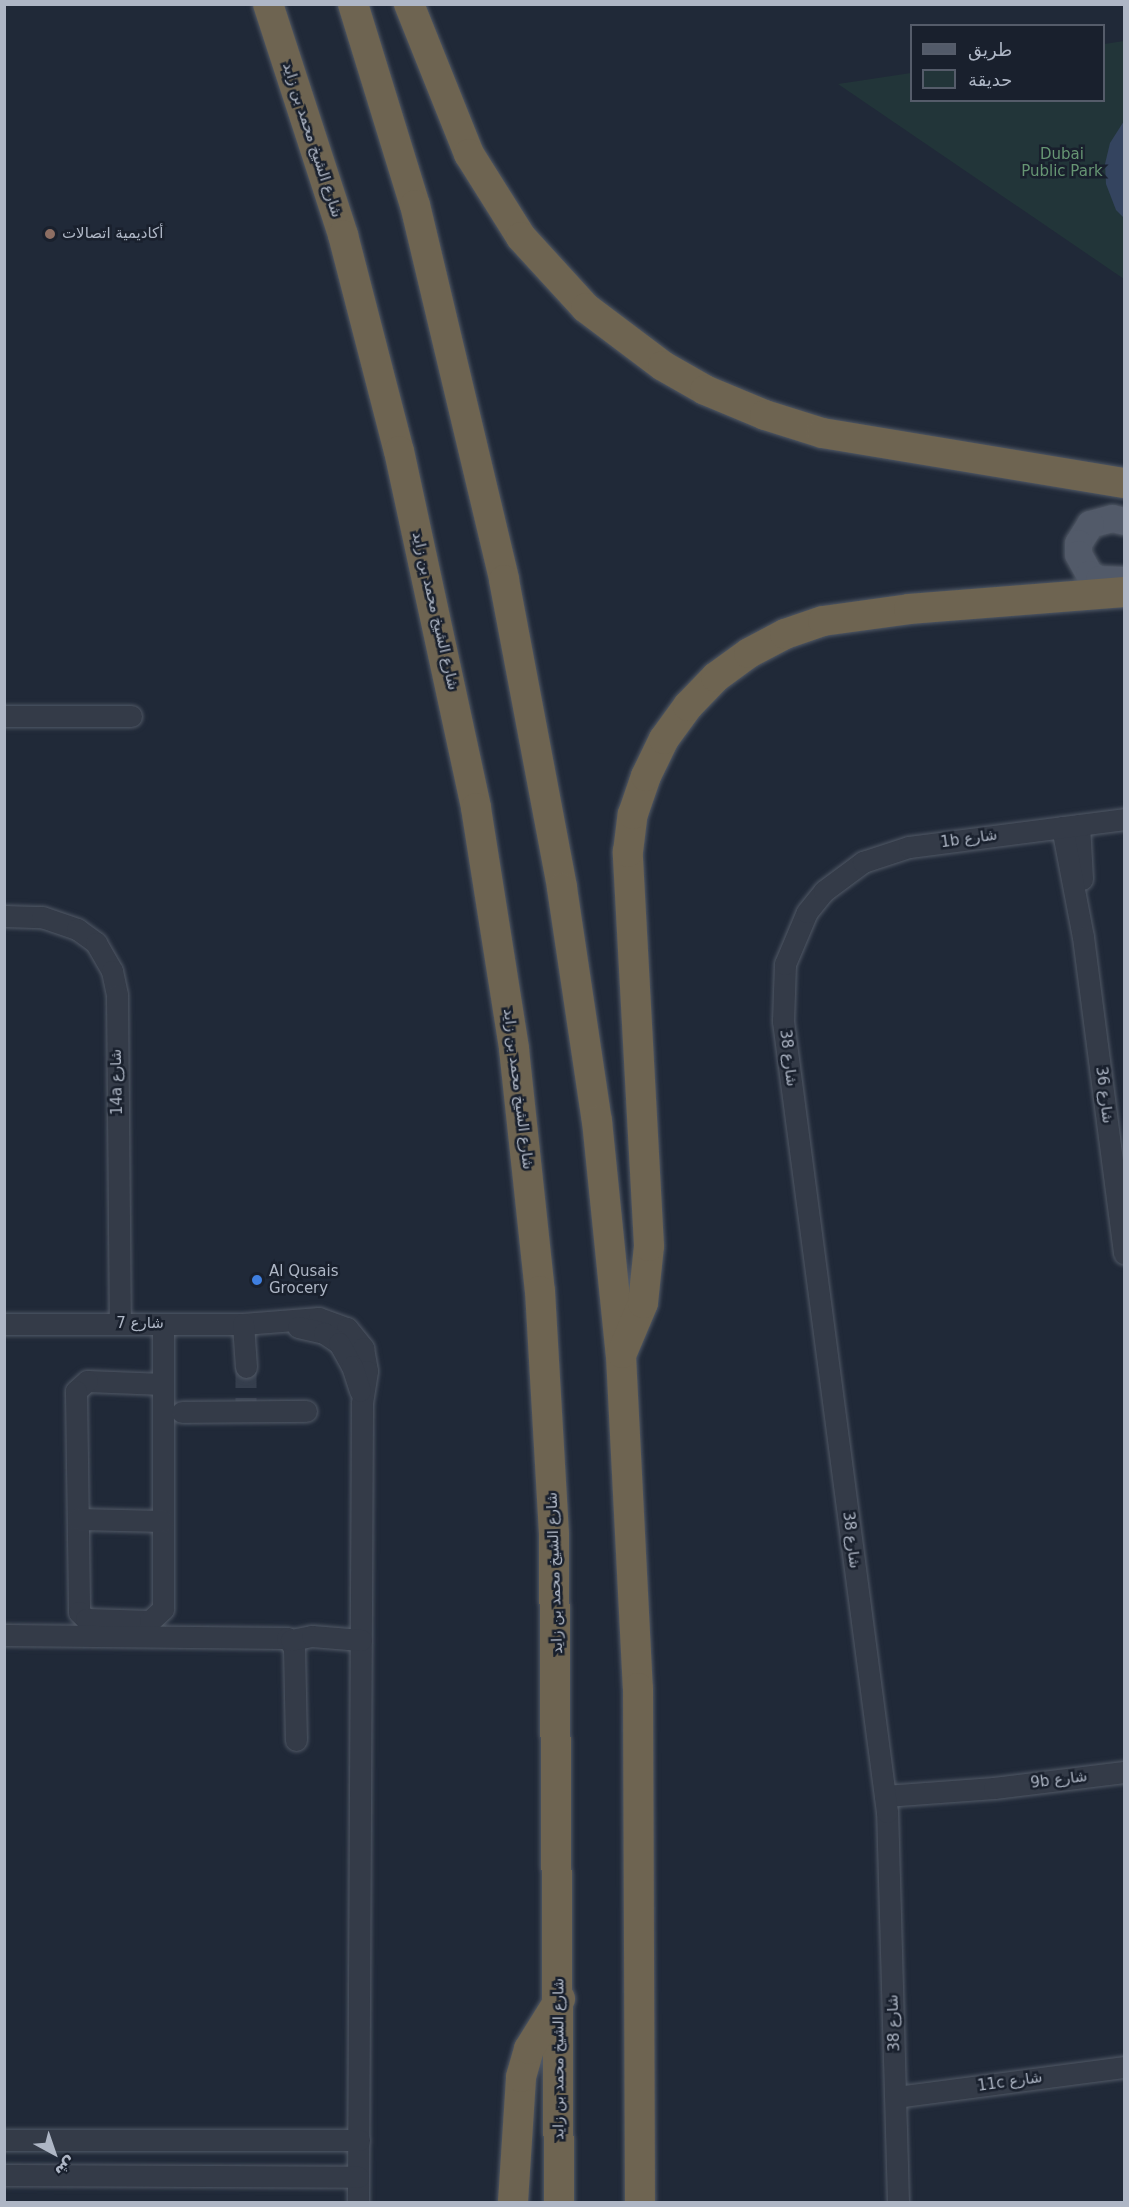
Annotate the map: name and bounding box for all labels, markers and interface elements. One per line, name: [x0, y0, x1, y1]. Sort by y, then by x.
legend: [910, 24, 1105, 102]
text: طريق: [968, 39, 1012, 60]
street label: شارع الشيخ محمد بن زايد: [278, 60, 346, 220]
text: حديقة: [968, 69, 1012, 90]
park label: Dubai Public Park: [1021, 145, 1103, 180]
place label: أكاديمية اتصالات: [62, 225, 163, 243]
marker: أكاديمية اتصالات: [43, 227, 57, 241]
street label: شارع الشيخ محمد بن زايد: [408, 530, 462, 692]
street label: 1b شارع: [939, 826, 999, 852]
street label: شارع الشيخ محمد بن زايد: [499, 1007, 537, 1171]
street label: شارع 38: [776, 1029, 800, 1087]
street label: 14a شارع: [107, 1049, 127, 1115]
street label: شارع 36: [1092, 1066, 1116, 1124]
place label: Al Qusais Grocery: [269, 1262, 338, 1297]
marker: Al Qusais Grocery: [250, 1273, 264, 1287]
street label: شارع 7: [116, 1315, 164, 1333]
street label: شارع الشيخ محمد بن زايد: [543, 1492, 567, 1654]
street label: شارع 38: [839, 1511, 863, 1569]
street label: 9b شارع: [1030, 1768, 1088, 1792]
street label: شارع الشيخ محمد بن زايد: [550, 1978, 568, 2140]
street label: شارع 38: [884, 1994, 904, 2052]
street label: 11c شارع: [976, 2069, 1044, 2095]
north arrow: [24, 2123, 84, 2183]
text: ش: [51, 2153, 80, 2182]

